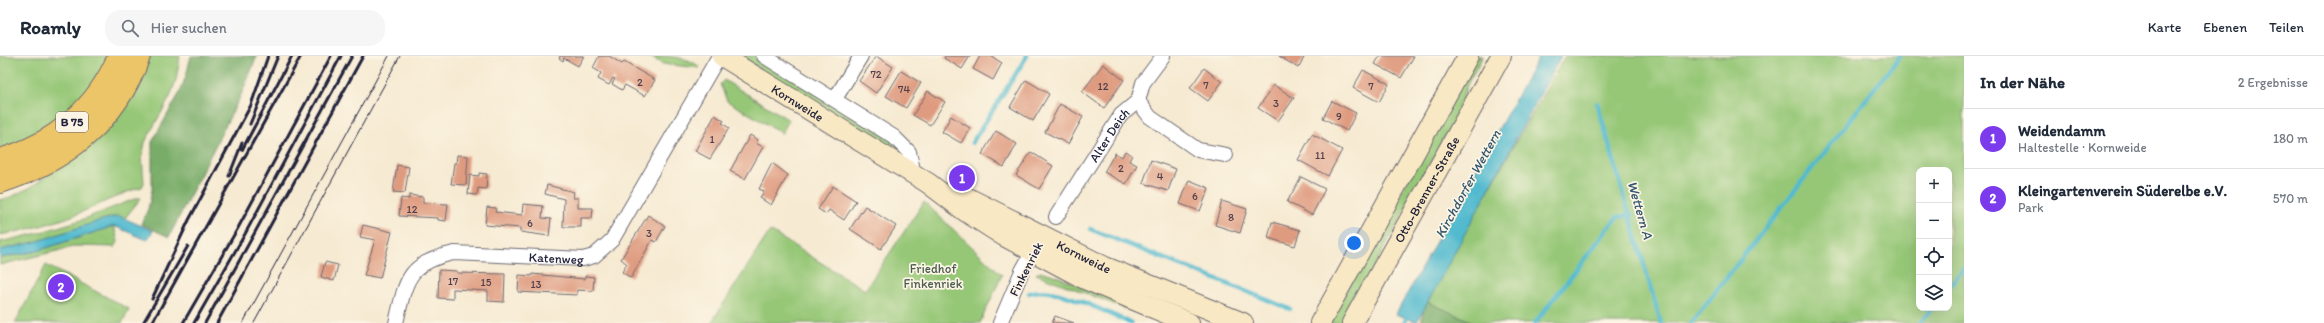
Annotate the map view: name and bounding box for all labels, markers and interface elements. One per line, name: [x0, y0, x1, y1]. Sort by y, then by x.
search box: [105, 10, 385, 46]
text: Roamly: [20, 16, 81, 39]
icon: search: [119, 17, 141, 39]
text: Hier suchen: [151, 19, 227, 37]
text: Karte: [2148, 19, 2181, 36]
text: Ebenen: [2203, 19, 2247, 36]
text: Teilen: [2269, 19, 2304, 36]
house number: 72: [870, 68, 882, 81]
text: In der Nähe: [1980, 72, 2065, 92]
text: 2 Ergebnisse: [2238, 75, 2308, 90]
house number: 2: [637, 76, 643, 89]
house number: 7: [1203, 79, 1209, 92]
house number: 12: [1098, 80, 1109, 93]
house number: 7: [1368, 80, 1374, 93]
street label: Kornweide: [769, 81, 827, 124]
house number: 74: [898, 83, 910, 96]
house number: 3: [1273, 97, 1279, 110]
street label: Alter Deich: [1086, 104, 1132, 165]
house number: 9: [1336, 110, 1342, 123]
road number: B 75: [56, 112, 88, 132]
text: Weidendamm: [2018, 122, 2105, 140]
water label: Kirchdorfer Wettern: [1431, 126, 1505, 241]
text: 1: [1990, 131, 1996, 146]
text: 180 m: [2273, 131, 2308, 146]
house number: 1: [709, 133, 715, 146]
street label: Otto-Brenner-Straße: [1391, 134, 1462, 245]
text: Haltestelle · Kornweide: [2018, 140, 2147, 155]
house number: 11: [1315, 149, 1325, 162]
house number: 2: [1118, 162, 1124, 175]
pin: 1: [949, 163, 975, 193]
map controls: [1916, 167, 1952, 311]
button: +: [1916, 167, 1952, 203]
house number: 4: [1157, 170, 1164, 183]
water label: Wettern A: [1624, 179, 1656, 241]
text: Kleingartenverein Süderelbe e.V.: [2018, 182, 2227, 200]
house number: 6: [1192, 190, 1198, 203]
text: 2: [1990, 191, 1996, 206]
text: 570 m: [2273, 191, 2308, 206]
text: Park: [2018, 200, 2044, 215]
house number: 12: [407, 203, 418, 216]
button: −: [1916, 203, 1952, 239]
house number: 8: [1228, 211, 1234, 224]
house number: 6: [527, 217, 533, 230]
house number: 3: [646, 227, 652, 240]
your location: [1344, 233, 1364, 253]
street label: Kornweide: [1054, 237, 1113, 276]
street label: Finkenriek: [1006, 239, 1046, 299]
button: locate: [1916, 239, 1952, 275]
street label: Katenweg: [528, 249, 584, 267]
park label: Friedhof Finkenriek: [904, 261, 963, 291]
pin: 2: [48, 272, 74, 302]
house number: 17: [448, 275, 459, 288]
button: layers: [1916, 275, 1952, 311]
house number: 15: [481, 276, 492, 289]
house number: 13: [530, 278, 542, 291]

